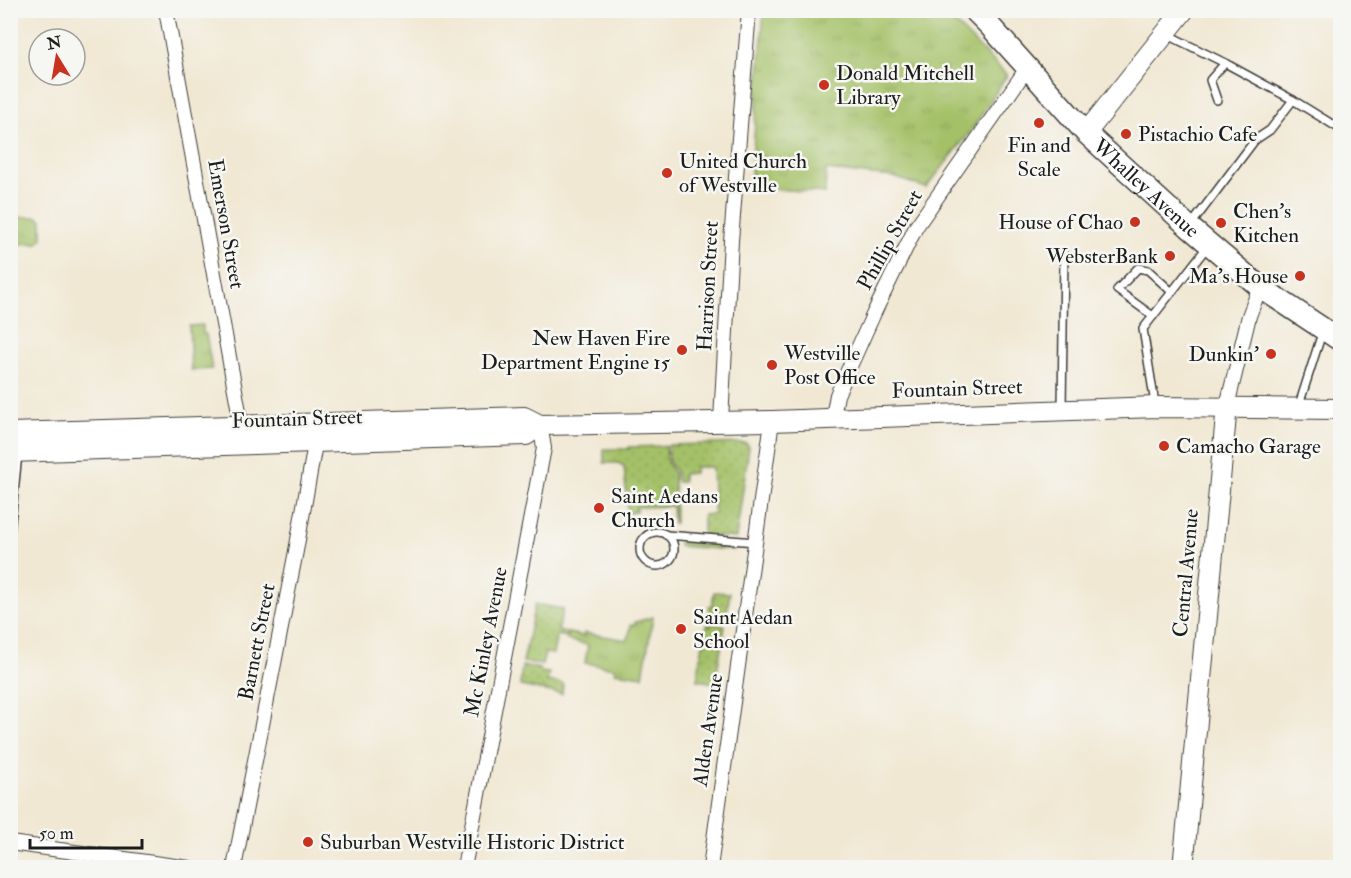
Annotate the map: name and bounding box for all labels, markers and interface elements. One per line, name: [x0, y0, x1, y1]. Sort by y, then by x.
north arrow: [27, 27, 87, 87]
text: N: [44, 32, 64, 55]
place label: Donald Mitchell Library: [836, 60, 975, 111]
marker: Donald Mitchell Library: [817, 78, 831, 92]
marker: Fin and Scale: [1032, 116, 1046, 130]
place label: Pistachio Cafe: [1138, 121, 1258, 148]
marker: Pistachio Cafe: [1119, 127, 1133, 141]
place label: Fin and Scale: [1007, 132, 1071, 183]
street label: Whalley Avenue: [1086, 132, 1205, 244]
place label: United Church of Westville: [679, 148, 807, 199]
street label: Emerson Street: [201, 157, 251, 291]
marker: United Church of Westville: [660, 166, 674, 180]
street label: Phillip Street: [851, 185, 929, 295]
place label: Chen’s Kitchen: [1233, 198, 1299, 249]
place label: House of Chao: [998, 209, 1123, 236]
marker: House of Chao: [1128, 215, 1142, 229]
marker: Chen’s Kitchen: [1214, 216, 1228, 230]
street label: Harrison Street: [691, 220, 725, 352]
place label: WebsterBank: [1045, 243, 1158, 270]
marker: WebsterBank: [1163, 249, 1177, 263]
place label: Ma's House: [1189, 263, 1288, 290]
marker: Ma's House: [1293, 269, 1307, 283]
place label: New Haven Fire Department Engine 15: [481, 325, 671, 376]
place label: Westville Post Office: [783, 340, 876, 391]
place label: Dunkin': [1188, 341, 1259, 368]
marker: New Haven Fire Department Engine 15: [675, 343, 689, 357]
marker: Dunkin': [1264, 347, 1278, 361]
marker: Westville Post Office: [765, 358, 779, 372]
street label: Fountain Street: [891, 373, 1023, 405]
street label: Fountain Street: [231, 403, 363, 435]
place label: Camacho Garage: [1176, 433, 1321, 460]
marker: Camacho Garage: [1157, 439, 1171, 453]
place label: Saint Aedans Church: [611, 483, 718, 534]
marker: Saint Aedans Church: [592, 501, 606, 515]
street label: Central Avenue: [1167, 507, 1205, 638]
street label: Mc Kinley Avenue: [458, 564, 514, 719]
street label: Barnett Street: [232, 581, 282, 703]
place label: Saint Aedan School: [693, 604, 793, 655]
marker: Saint Aedan School: [674, 622, 688, 636]
street label: Alden Avenue: [687, 672, 729, 789]
scale bar: [30, 812, 142, 850]
text: 50 m: [39, 822, 74, 845]
place label: Suburban Westville Historic District: [320, 829, 625, 856]
marker: Suburban Westville Historic District: [301, 835, 315, 849]

